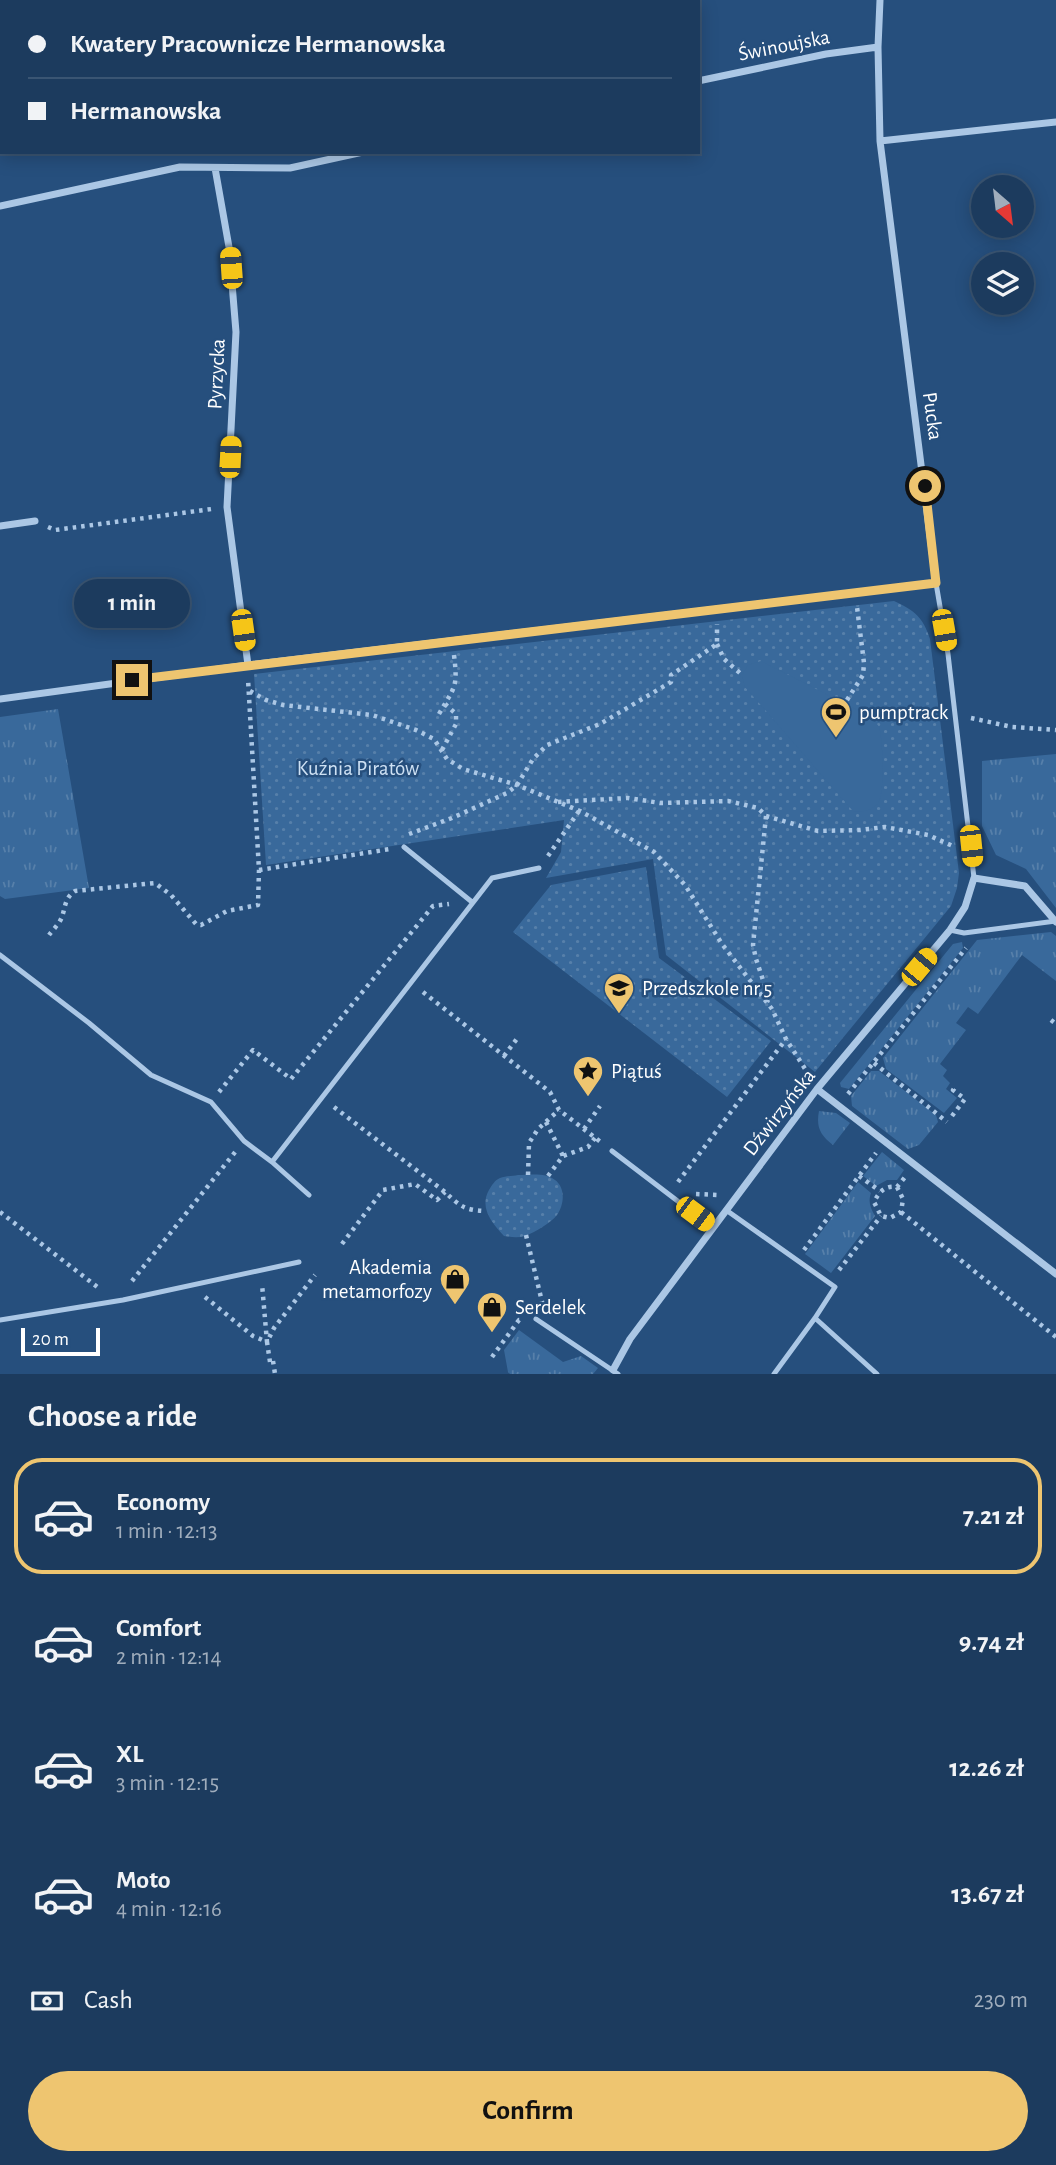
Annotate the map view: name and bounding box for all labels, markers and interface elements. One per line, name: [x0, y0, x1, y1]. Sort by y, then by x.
street label: Świnoujska: [736, 23, 832, 65]
text: Kwatery Pracownicze Hermanowska: [70, 31, 446, 57]
text: Hermanowska: [70, 98, 222, 124]
north arrow: [971, 175, 1034, 238]
map controls: [971, 175, 1034, 315]
car: [220, 246, 243, 290]
button: layers: [971, 252, 1034, 315]
street label: Pyrzycka: [204, 338, 229, 410]
street label: Pucka: [919, 391, 946, 442]
car: [219, 435, 242, 479]
route start: [909, 470, 941, 502]
callout: 1 min: [74, 578, 190, 628]
text: 1 min: [108, 592, 156, 615]
car: [931, 607, 958, 653]
car: [230, 608, 257, 652]
route end: [116, 664, 148, 696]
sports icon: pumptrack: [819, 695, 853, 739]
place label: pumptrack: [859, 702, 949, 723]
park label: Kuźnia Piratów: [297, 758, 419, 779]
car: [959, 824, 984, 868]
car: [898, 944, 941, 990]
school or university icon: Przedszkole nr 5: [602, 971, 636, 1015]
place label: Przedszkole nr 5: [642, 978, 772, 999]
place icon: Piątuś: [571, 1054, 605, 1098]
place label: Piątuś: [611, 1061, 662, 1082]
street label: Dźwirzyńska: [739, 1065, 820, 1159]
car: [672, 1193, 719, 1235]
place label: Akademia metamorfozy: [322, 1257, 432, 1302]
shop icon: Akademia metamorfozy: [438, 1262, 472, 1306]
shop icon: Serdelek: [475, 1290, 509, 1334]
place label: Serdelek: [515, 1297, 586, 1318]
scale bar: [21, 1325, 100, 1357]
text: 20 m: [32, 1330, 69, 1349]
text: Choose a ride: [28, 1400, 197, 1432]
icon: car: [32, 1485, 95, 1548]
text: Economy: [116, 1489, 210, 1515]
text: 7.21 zł: [963, 1503, 1024, 1529]
text: 1 min · 12:13: [116, 1520, 217, 1543]
icon: car: [32, 1611, 95, 1674]
text: Comfort: [116, 1615, 201, 1641]
text: 9.74 zł: [959, 1629, 1024, 1655]
text: 2 min · 12:14: [116, 1646, 222, 1669]
icon: car: [32, 1737, 95, 1800]
text: XL: [116, 1741, 143, 1767]
text: 12.26 zł: [949, 1755, 1024, 1781]
text: 3 min · 12:15: [116, 1772, 219, 1795]
icon: car: [32, 1863, 95, 1926]
text: Moto: [116, 1867, 171, 1893]
text: 13.67 zł: [951, 1881, 1024, 1907]
text: 4 min · 12:16: [116, 1898, 222, 1921]
icon: cash: [28, 1982, 66, 2020]
text: Cash: [84, 1987, 133, 2013]
text: 230 m: [974, 1989, 1028, 2012]
button: Confirm: [28, 2071, 1028, 2151]

